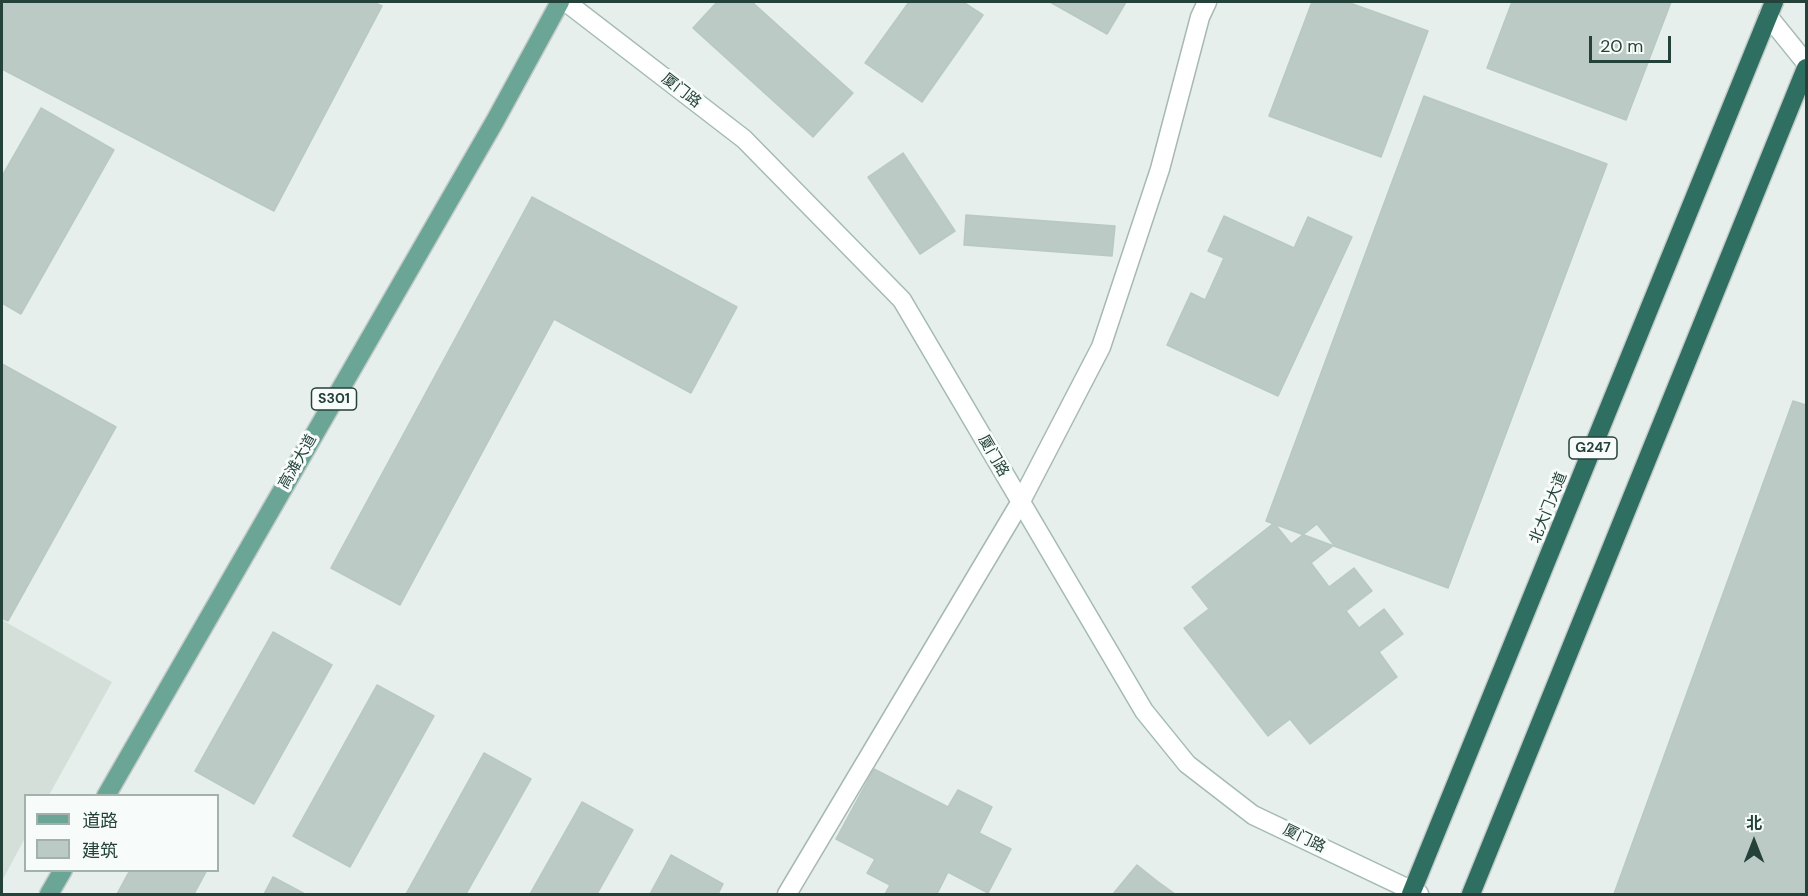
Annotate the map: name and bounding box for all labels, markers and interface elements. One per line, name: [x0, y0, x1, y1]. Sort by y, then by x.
scale bar: [1592, 24, 1674, 62]
text: 20 m: [1600, 34, 1643, 58]
street label: 厦门路: [658, 70, 704, 112]
road number: S301: [312, 388, 356, 410]
street label: 高滩大道: [275, 432, 321, 492]
street label: 厦门路: [974, 432, 1012, 480]
road number: G247: [1569, 437, 1617, 459]
street label: 北大门大道: [1527, 470, 1571, 546]
legend: [24, 794, 219, 872]
text: 道路: [82, 809, 118, 833]
north arrow: [1724, 812, 1784, 872]
text: 北: [1746, 813, 1762, 834]
street label: 厦门路: [1280, 821, 1328, 857]
text: 建筑: [82, 839, 118, 863]

